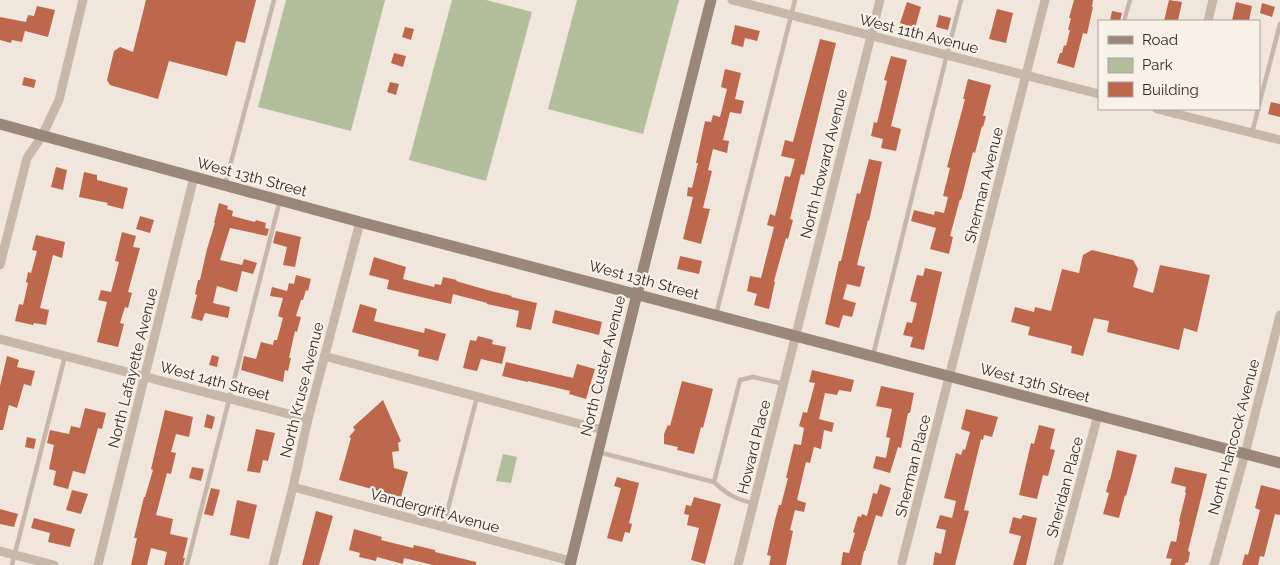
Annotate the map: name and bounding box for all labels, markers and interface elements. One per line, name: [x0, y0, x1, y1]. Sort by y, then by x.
street label: West 11th Avenue: [858, 10, 981, 58]
legend: [1098, 20, 1260, 110]
text: Road: [1142, 31, 1178, 49]
text: Park: [1142, 56, 1173, 74]
text: Building: [1142, 81, 1199, 99]
street label: North Howard Avenue: [797, 87, 851, 241]
street label: Sherman Avenue: [961, 125, 1007, 245]
street label: West 13th Street: [195, 154, 309, 200]
street label: West 13th Street: [587, 257, 701, 303]
street label: North Lafayette Avenue: [104, 286, 162, 450]
street label: North Custer Avenue: [577, 294, 629, 438]
street label: North Kruse Avenue: [276, 320, 328, 460]
street label: North Hancock Avenue: [1205, 357, 1264, 517]
street label: West 14th Street: [158, 358, 272, 404]
street label: West 13th Street: [978, 360, 1092, 406]
street label: Howard Place: [734, 398, 774, 496]
street label: Sherman Place: [892, 413, 934, 519]
street label: Sheridan Place: [1043, 434, 1087, 539]
street label: Vandergrift Avenue: [368, 485, 502, 537]

